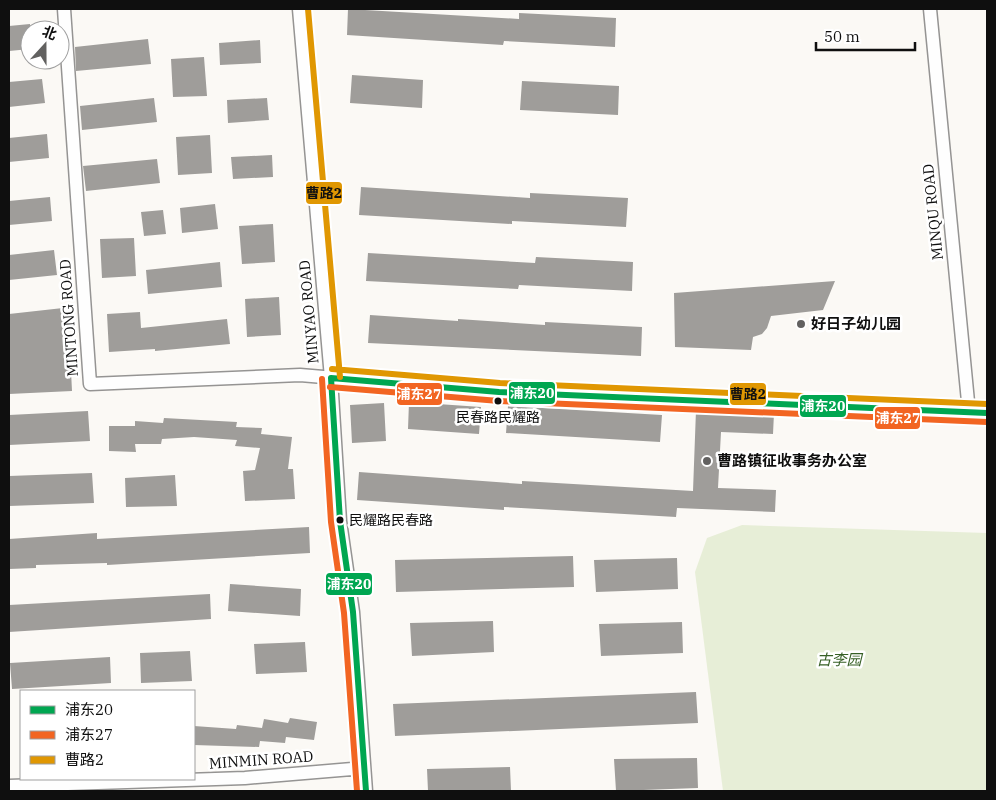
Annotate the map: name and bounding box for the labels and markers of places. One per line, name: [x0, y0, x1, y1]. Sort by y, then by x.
place label: 好日子幼儿园: [811, 314, 901, 333]
marker: 好日子幼儿园: [795, 318, 807, 330]
marker: 民春路民耀路: [493, 396, 503, 406]
place label: 民春路民耀路: [456, 408, 540, 426]
place label: 曹路镇征收事务办公室: [717, 451, 867, 470]
marker: 曹路镇征收事务办公室: [701, 455, 713, 467]
place label: 民耀路民春路: [349, 511, 433, 529]
marker: 民耀路民春路: [335, 515, 345, 525]

